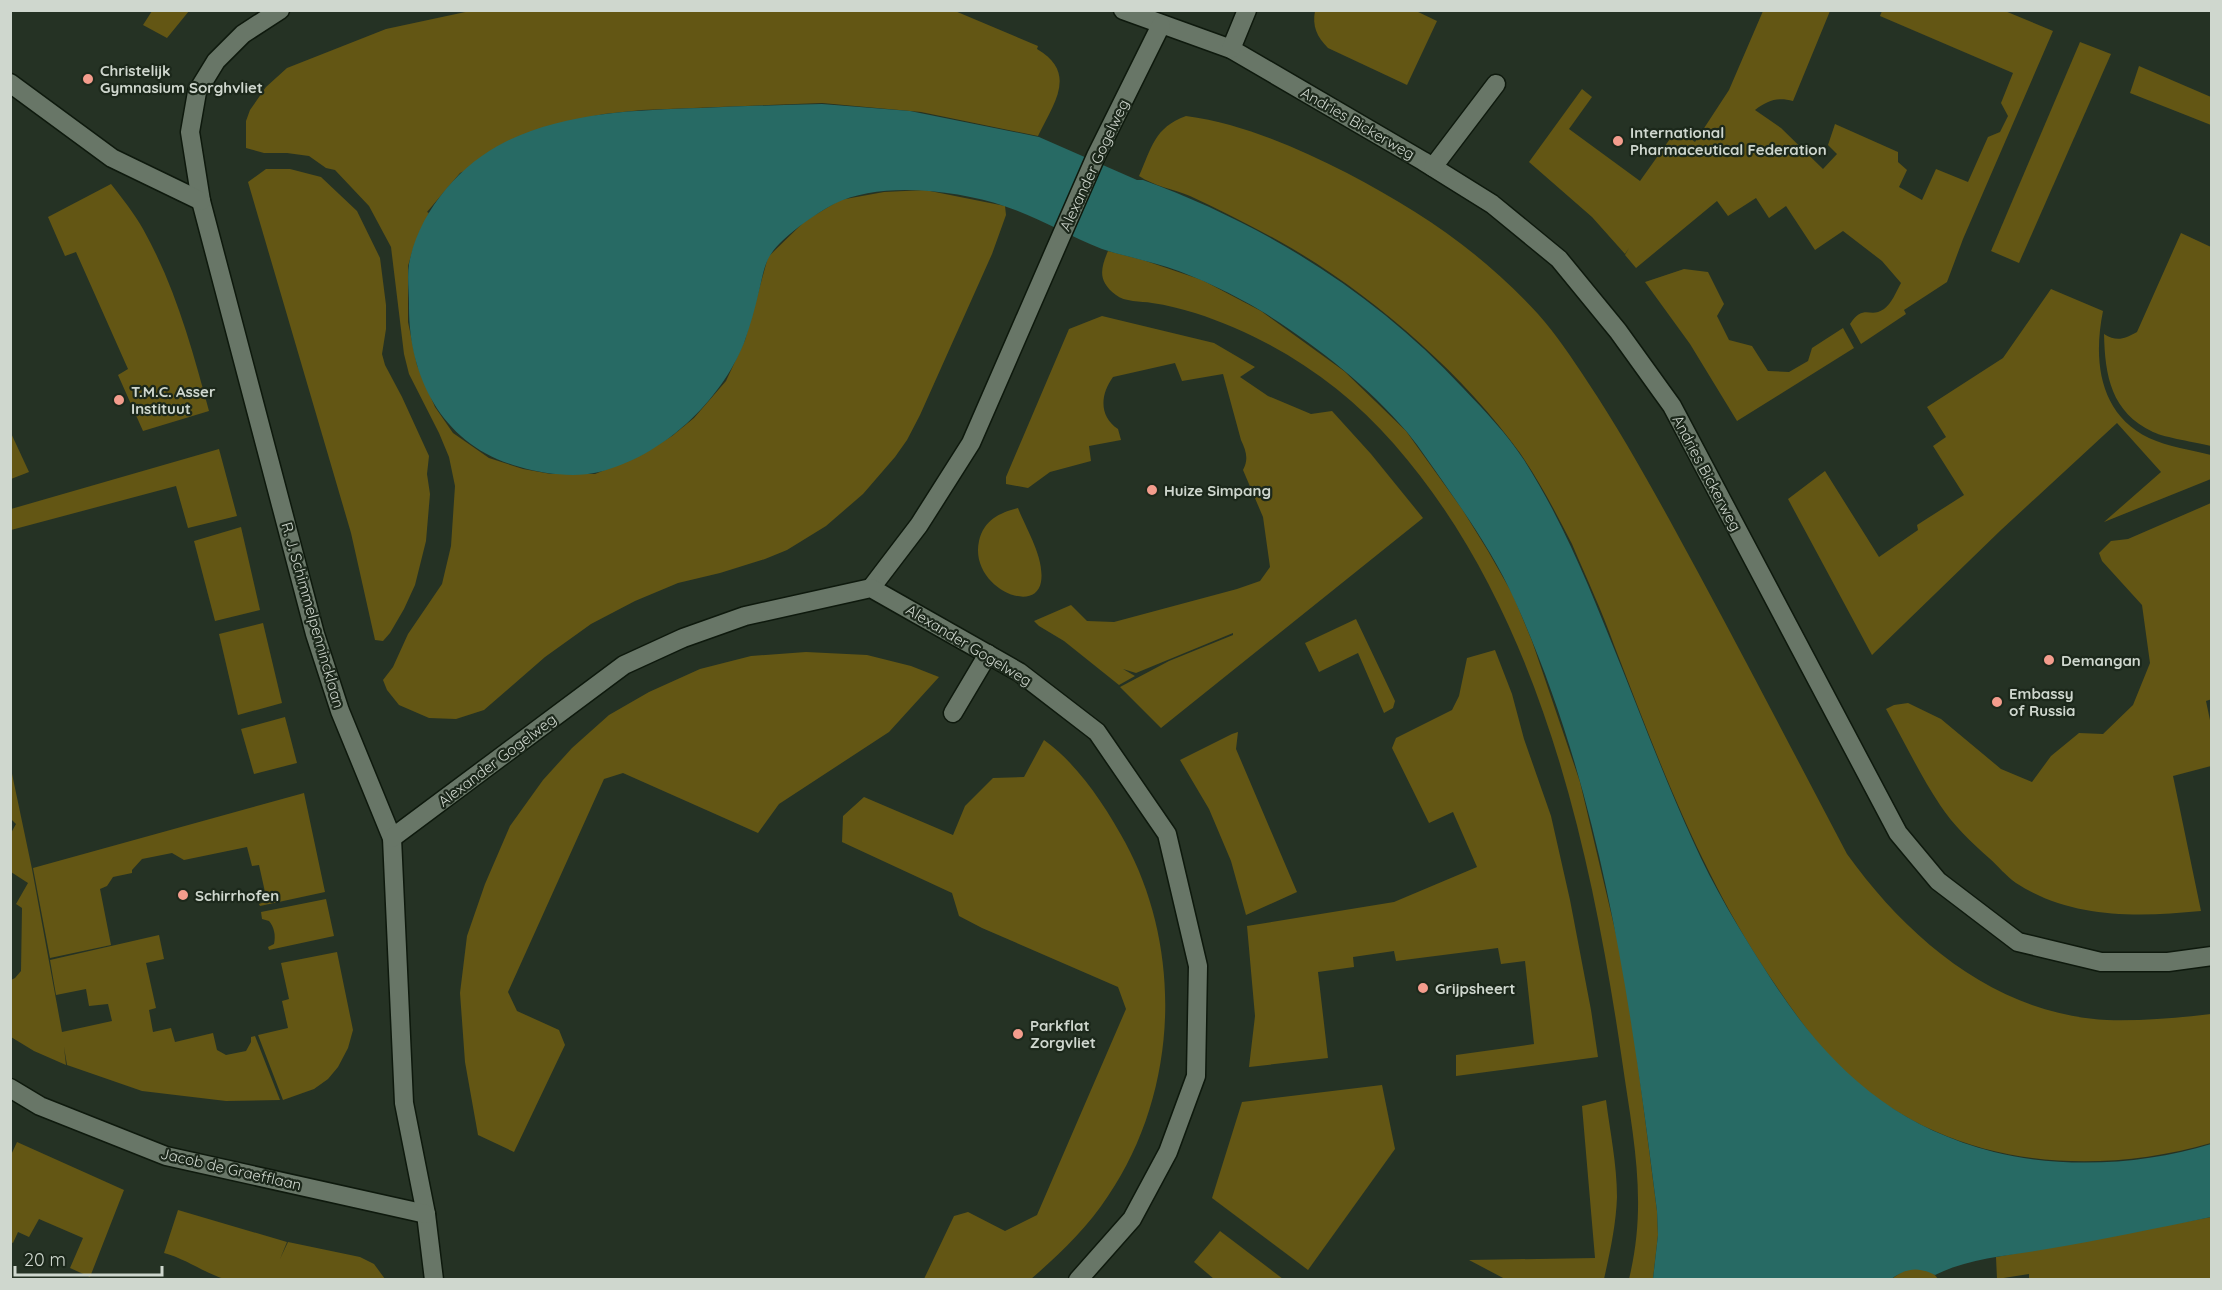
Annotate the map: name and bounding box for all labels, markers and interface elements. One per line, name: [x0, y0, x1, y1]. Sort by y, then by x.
place label: Christelijk Gymnasium Sorghvliet: [100, 61, 263, 97]
marker: Christelijk Gymnasium Sorghvliet: [81, 72, 95, 86]
street label: Andries Bickerweg: [1298, 83, 1418, 163]
street label: Alexander Gogelweg: [1055, 96, 1133, 234]
place label: International Pharmaceutical Federation: [1630, 123, 1827, 159]
marker: International Pharmaceutical Federation: [1611, 134, 1625, 148]
place label: T.M.C. Asser Instituut: [131, 382, 216, 418]
marker: T.M.C. Asser Instituut: [112, 393, 126, 407]
street label: Andries Bickerweg: [1668, 412, 1746, 534]
place label: Huize Simpang: [1164, 481, 1271, 500]
marker: Huize Simpang: [1145, 483, 1159, 497]
street label: R. J. Schimmelpennincklaan: [277, 520, 349, 710]
street label: Alexander Gogelweg: [903, 600, 1035, 690]
place label: Demangan: [2061, 651, 2141, 670]
marker: Demangan: [2042, 653, 2056, 667]
place label: Embassy of Russia: [2009, 684, 2076, 720]
marker: Embassy of Russia: [1990, 695, 2004, 709]
street label: Alexander Gogelweg: [434, 709, 560, 811]
place label: Schirrhofen: [195, 886, 279, 905]
marker: Schirrhofen: [176, 888, 190, 902]
place label: Grijpsheert: [1435, 979, 1515, 998]
marker: Grijpsheert: [1416, 981, 1430, 995]
place label: Parkflat Zorgvliet: [1030, 1016, 1096, 1052]
marker: Parkflat Zorgvliet: [1011, 1027, 1025, 1041]
street label: Jacob de Graefflaan: [159, 1144, 303, 1194]
scale bar: [15, 1239, 162, 1277]
text: 20 m: [24, 1248, 66, 1271]

